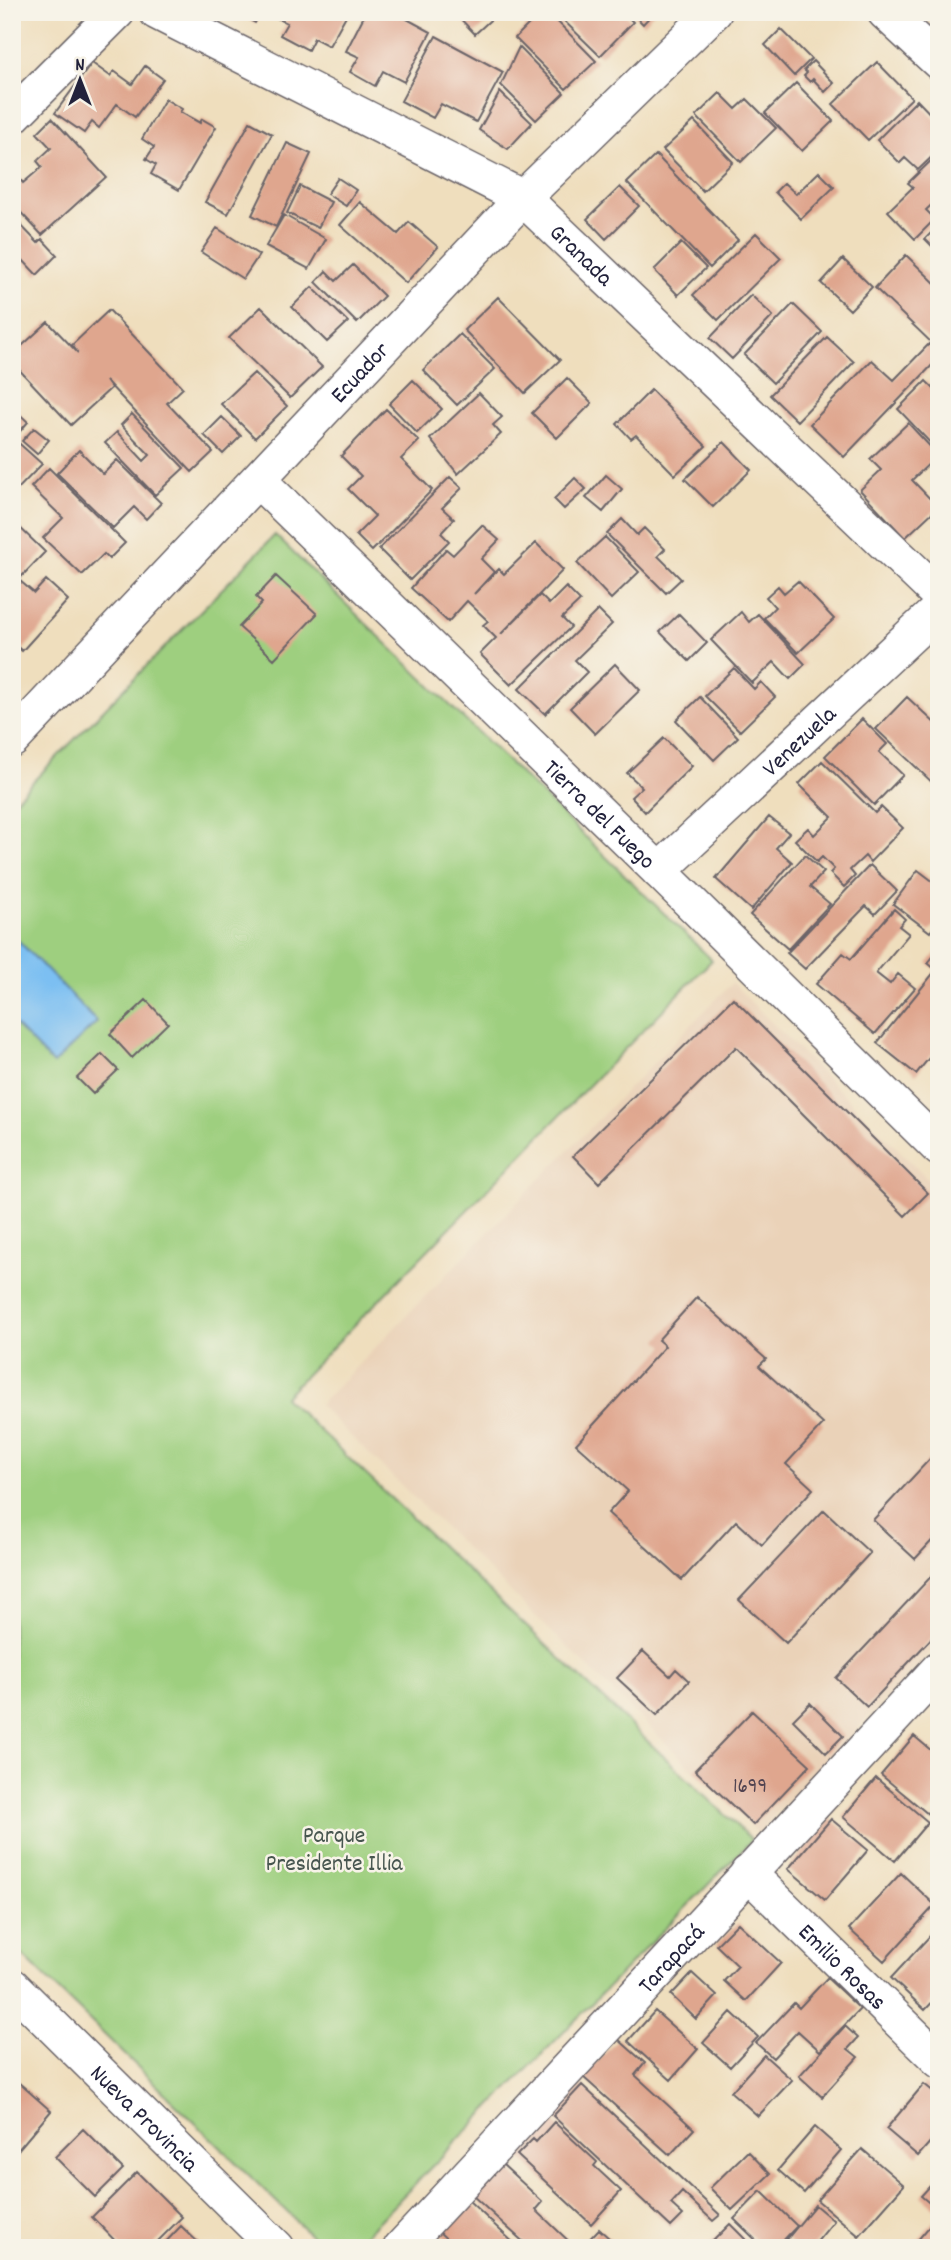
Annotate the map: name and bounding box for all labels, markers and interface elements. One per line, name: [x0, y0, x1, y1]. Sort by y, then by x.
north arrow: [46, 46, 116, 116]
text: N: [75, 53, 85, 80]
street label: Granada: [540, 217, 620, 296]
street label: Ecuador: [324, 336, 399, 412]
street label: Venezuela: [756, 699, 846, 786]
street label: Tierra del Fuego: [534, 753, 662, 879]
house number: 1699: [733, 1773, 767, 1803]
park label: Parque Presidente Illia: [265, 1820, 403, 1882]
street label: Tarapacá: [631, 1917, 714, 2003]
street label: Emilio Rosas: [789, 1917, 893, 2020]
street label: Nueva Provincia: [81, 2058, 205, 2182]

